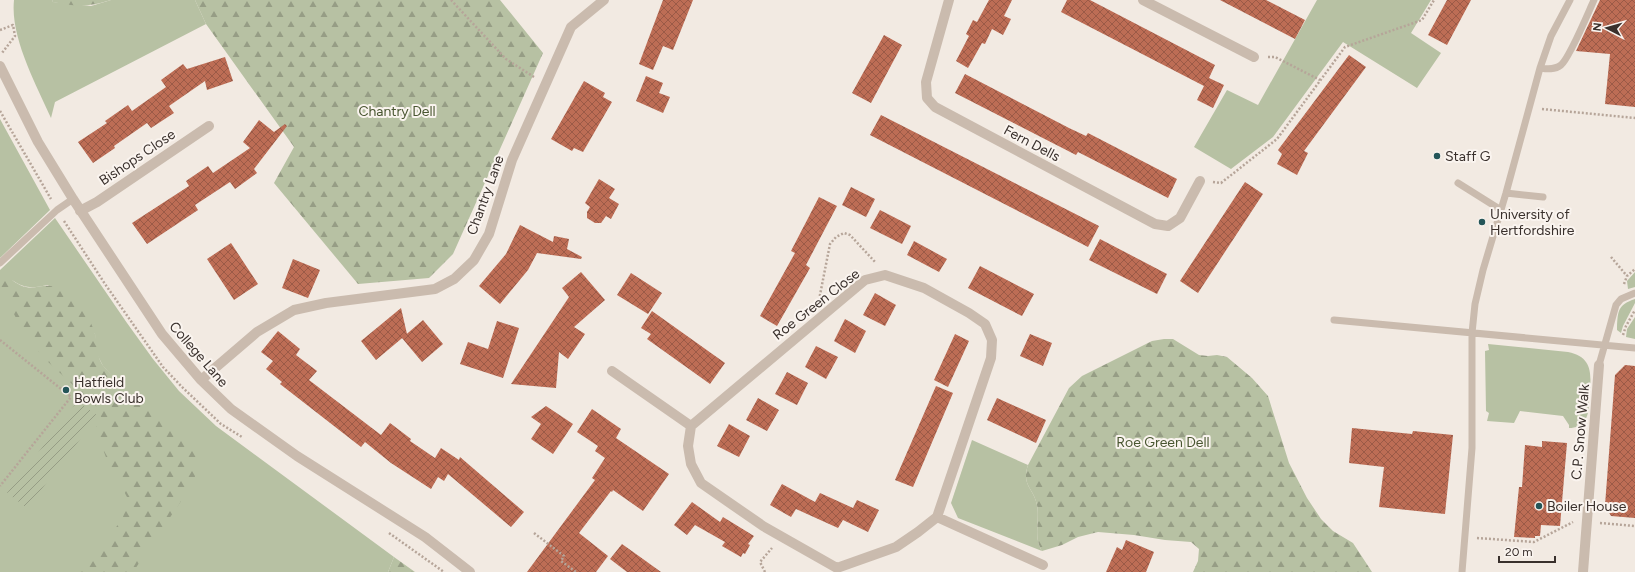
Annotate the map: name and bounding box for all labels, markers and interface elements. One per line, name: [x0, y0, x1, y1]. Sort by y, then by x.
north arrow: [1587, 8, 1627, 48]
text: N: [1591, 22, 1604, 32]
park label: Chantry Dell: [358, 103, 436, 120]
street label: Fern Dells: [1001, 122, 1063, 165]
street label: Bishops Close: [96, 126, 179, 189]
place label: Staff G: [1445, 148, 1491, 165]
marker: Staff G: [1432, 151, 1442, 161]
street label: Chantry Lane: [463, 153, 508, 237]
place label: University of Hertfordshire: [1490, 206, 1575, 239]
marker: University of Hertfordshire: [1477, 217, 1487, 227]
street label: Roe Green Close: [770, 265, 863, 344]
street label: College Lane: [166, 318, 232, 391]
place label: Hatfield Bowls Club: [74, 374, 144, 407]
street label: C.P. Snow Walk: [1568, 383, 1593, 481]
marker: Hatfield Bowls Club: [61, 385, 71, 395]
park label: Roe Green Dell: [1116, 434, 1210, 451]
place label: Boiler House: [1547, 498, 1627, 515]
marker: Boiler House: [1534, 501, 1544, 511]
scale bar: [1499, 538, 1555, 564]
text: 20 m: [1505, 545, 1533, 559]

